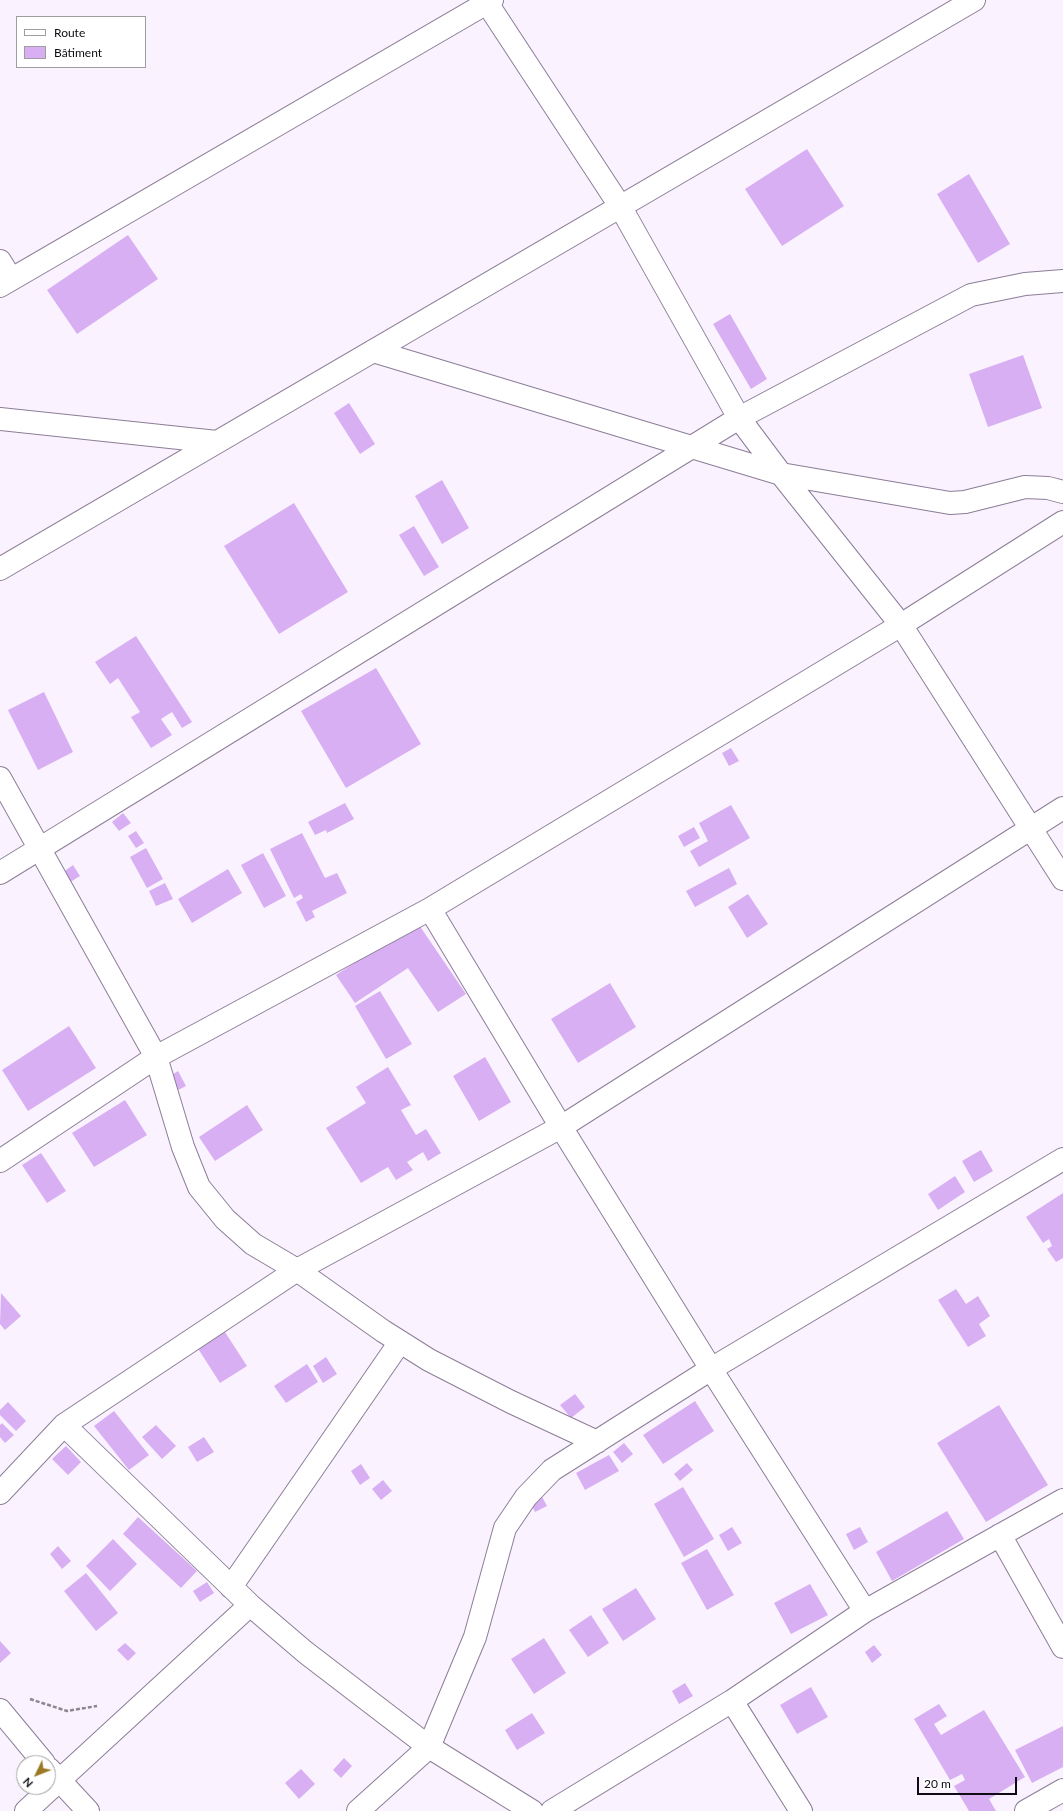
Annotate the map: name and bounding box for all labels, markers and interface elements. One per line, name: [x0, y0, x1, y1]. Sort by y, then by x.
legend: [16, 16, 146, 68]
text: Route: [54, 25, 85, 40]
text: Bâtiment: [54, 45, 102, 60]
north arrow: [16, 1755, 56, 1795]
scale bar: [919, 1769, 1019, 1795]
text: N: [20, 1775, 35, 1790]
text: 20 m: [924, 1776, 951, 1791]

